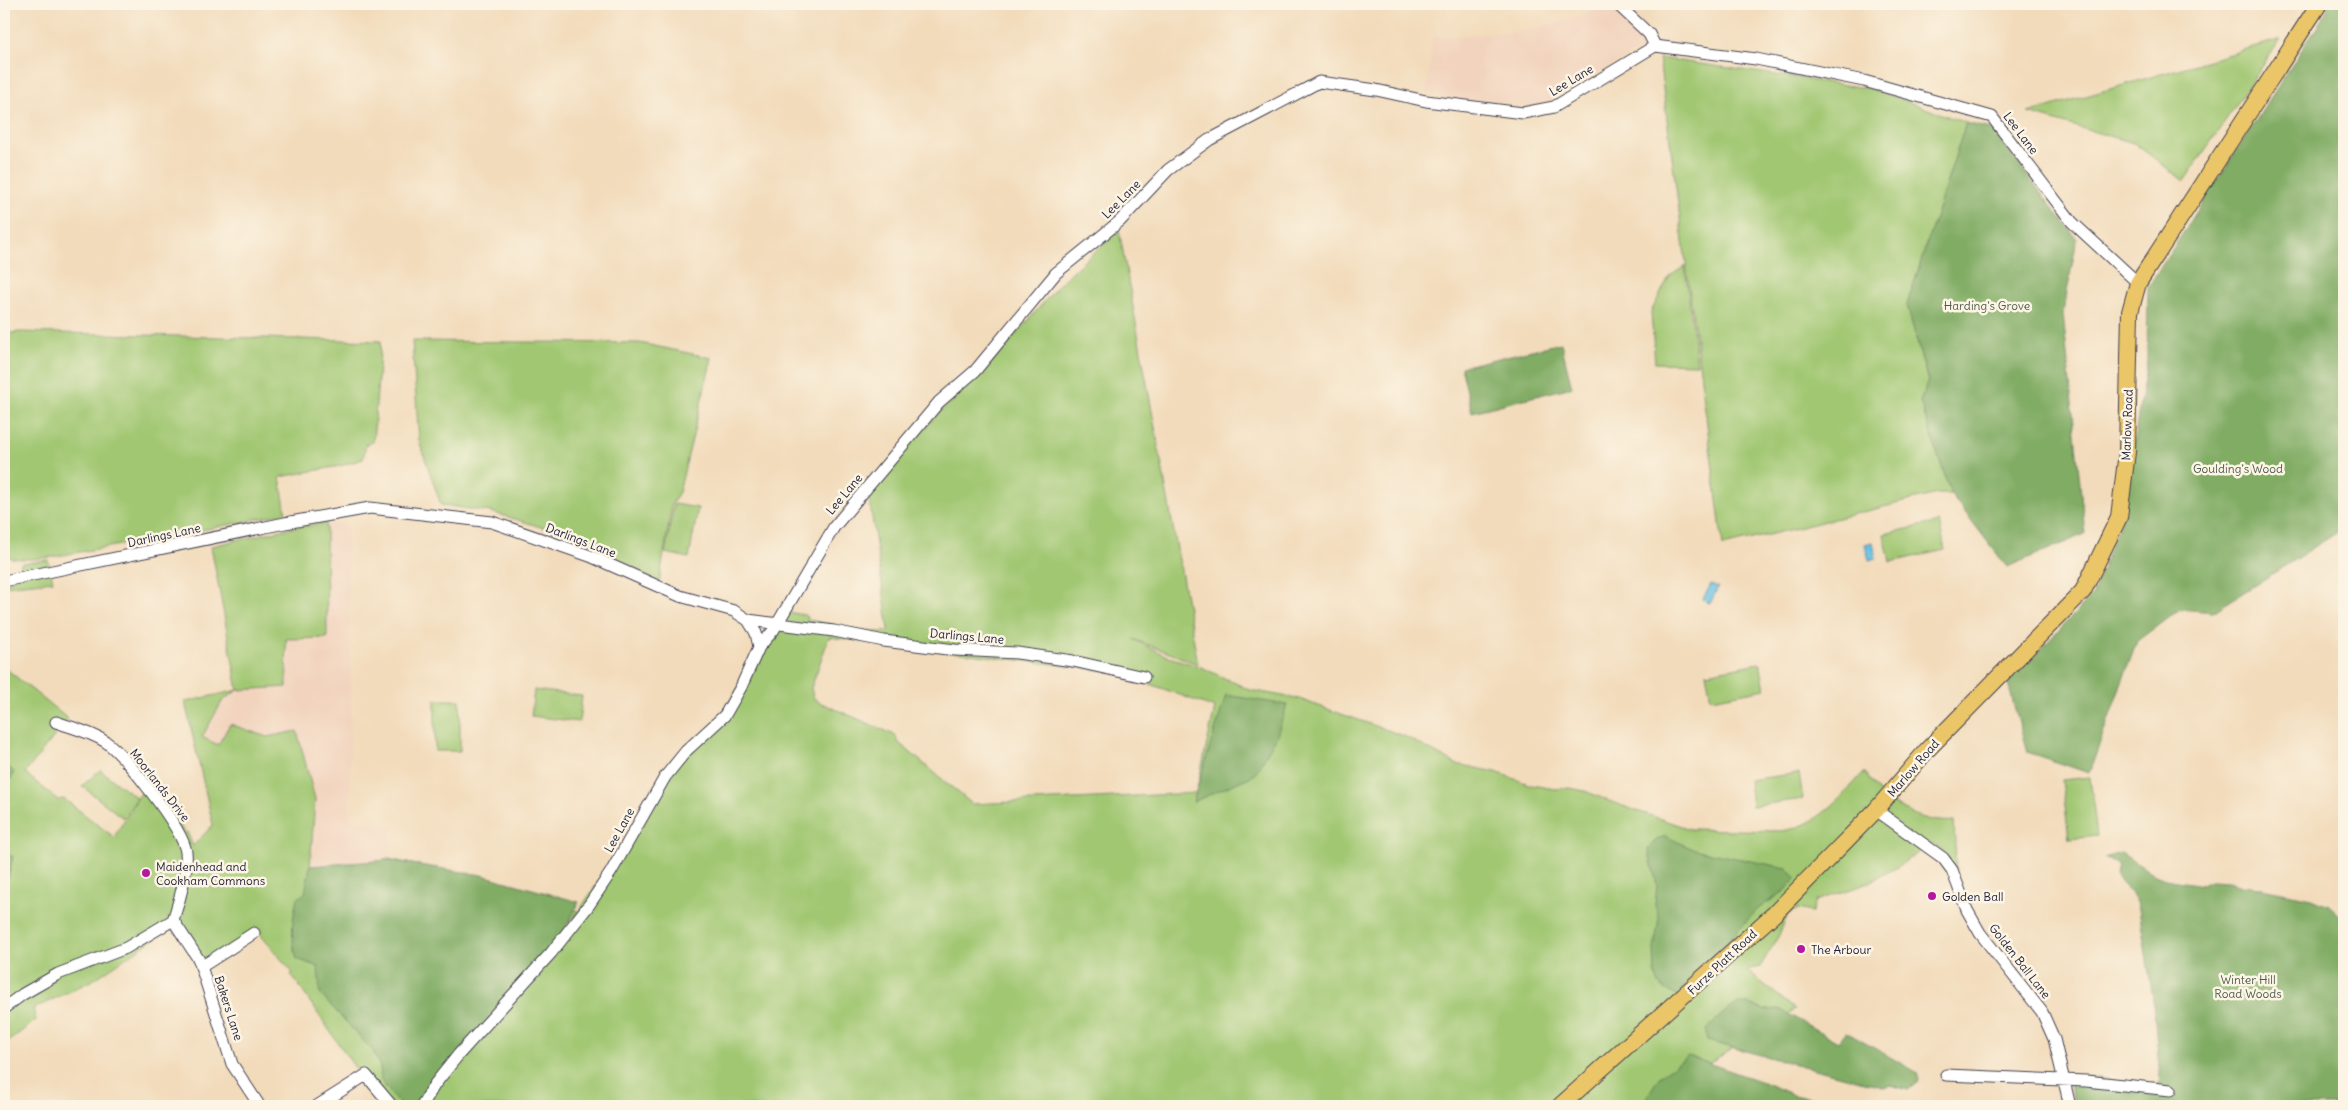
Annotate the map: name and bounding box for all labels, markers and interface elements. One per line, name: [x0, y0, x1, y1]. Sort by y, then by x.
street label: Lee Lane: [1546, 61, 1596, 99]
street label: Lee Lane: [2000, 109, 2042, 157]
street label: Lee Lane: [1098, 176, 1144, 222]
park label: Harding's Grove: [1944, 298, 2030, 313]
street label: Marlow Road: [2118, 389, 2136, 461]
park label: Goulding's Wood: [2193, 461, 2283, 476]
street label: Lee Lane: [823, 471, 865, 517]
street label: Darlings Lane: [126, 520, 202, 550]
street label: Darlings Lane: [544, 520, 618, 560]
street label: Darlings Lane: [929, 625, 1005, 647]
street label: Marlow Road: [1884, 736, 1942, 800]
street label: Moorlands Drive: [127, 746, 193, 824]
street label: Lee Lane: [601, 805, 637, 855]
place label: Maidenhead and Cookham Commons: [156, 859, 265, 888]
marker: Maidenhead and Cookham Commons: [140, 867, 152, 879]
place label: Golden Ball: [1942, 889, 2003, 904]
marker: Golden Ball: [1926, 890, 1938, 902]
street label: Golden Ball Lane: [1986, 921, 2054, 1001]
street label: Furze Platt Road: [1684, 926, 1760, 998]
place label: The Arbour: [1811, 942, 1872, 957]
marker: The Arbour: [1795, 943, 1807, 955]
park label: Winter Hill Road Woods: [2214, 972, 2282, 1001]
street label: Bakers Lane: [211, 974, 247, 1042]

